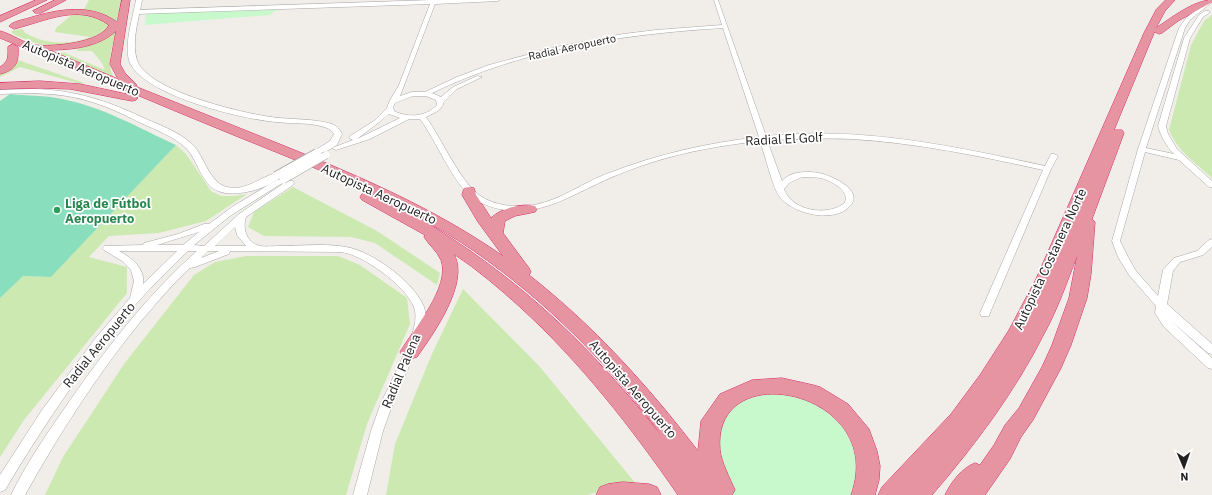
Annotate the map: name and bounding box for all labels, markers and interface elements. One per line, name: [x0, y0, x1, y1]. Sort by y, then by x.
street label: Radial Aeropuerto: [527, 31, 617, 63]
street label: Autopista Aeropuerto: [20, 36, 142, 100]
street label: Radial El Golf: [745, 128, 823, 150]
street label: Autopista Aeropuerto: [319, 160, 439, 228]
street label: Autopista Costanera Norte: [1010, 185, 1090, 333]
place label: Liga de Fútbol Aeropuerto: [65, 195, 151, 227]
marker: Liga de Fútbol Aeropuerto: [52, 205, 62, 215]
street label: Radial Aeropuerto: [59, 299, 139, 391]
street label: Radial Palena: [378, 331, 424, 411]
street label: Autopista Aeropuerto: [585, 336, 681, 442]
north arrow: [1164, 447, 1204, 487]
text: N: [1180, 470, 1189, 484]

